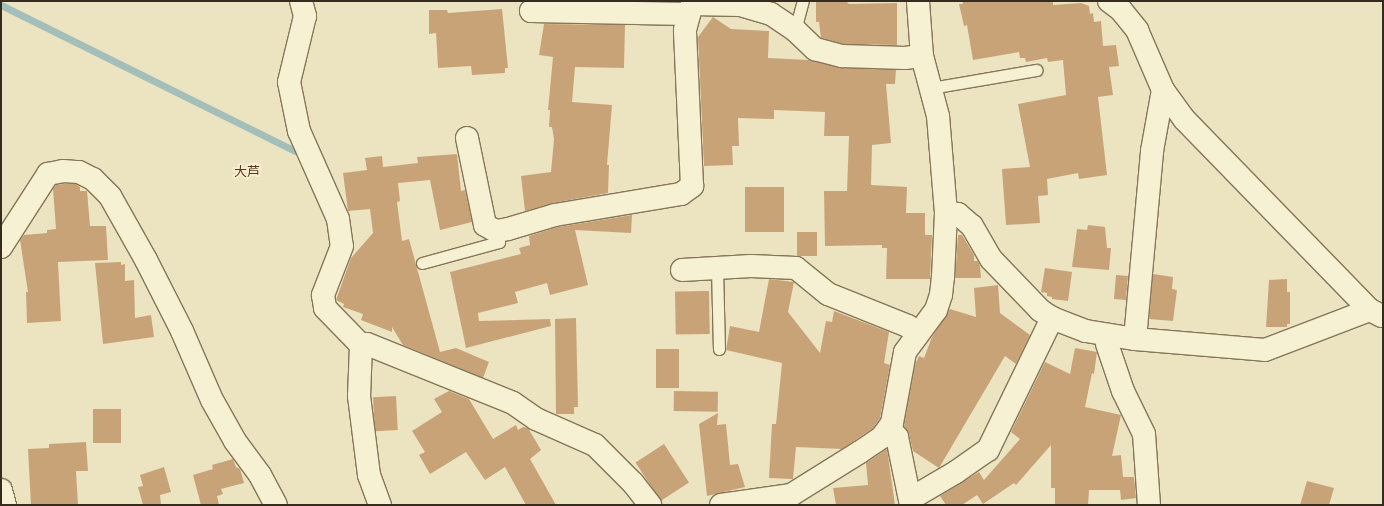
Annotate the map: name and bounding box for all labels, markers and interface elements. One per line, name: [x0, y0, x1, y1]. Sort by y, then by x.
district label: 大芦: [234, 163, 260, 179]

